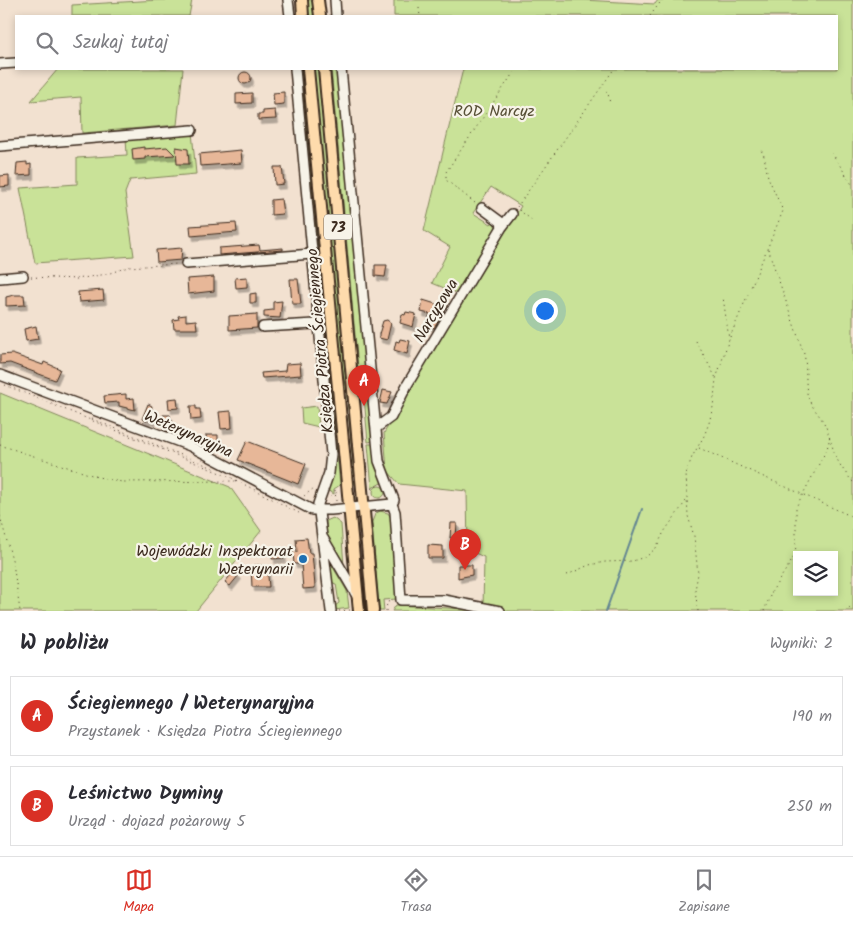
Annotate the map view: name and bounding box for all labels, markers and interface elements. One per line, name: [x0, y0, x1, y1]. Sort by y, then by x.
search box: [15, 15, 838, 70]
text: Szukaj tutaj: [73, 28, 168, 58]
icon: search: [33, 29, 61, 57]
park label: ROD Narcyz: [453, 99, 535, 124]
road number: 73: [324, 214, 352, 240]
street label: Księdza Piotra Ściegiennego: [300, 247, 341, 434]
street label: Narcyzowa: [407, 274, 465, 348]
your location: [532, 298, 558, 324]
pin: A: [348, 365, 380, 406]
street label: Weterynaryjna: [140, 404, 237, 465]
pin: B: [449, 529, 481, 570]
place label: Wojewódzki Inspektorat Weterynarii: [136, 539, 294, 582]
map controls: [793, 551, 838, 596]
button: layers: [793, 551, 838, 596]
marker: Wojewódzki Inspektorat Weterynarii: [297, 553, 309, 565]
text: W pobliżu: [20, 627, 108, 660]
text: Wyniki: 2: [770, 631, 833, 656]
text: Ściegiennego / Weterynaryjna: [68, 689, 314, 719]
text: A: [32, 704, 42, 729]
text: 190 m: [792, 704, 832, 729]
text: Przystanek · Księdza Piotra Ściegiennego: [68, 719, 342, 744]
text: Leśnictwo Dyminy: [68, 779, 223, 809]
text: B: [32, 794, 42, 819]
text: 250 m: [787, 794, 832, 819]
text: Urząd · dojazd pożarowy 5: [68, 809, 245, 834]
tab: Mapa: [123, 866, 154, 918]
tab: Trasa: [401, 866, 432, 918]
tab: Zapisane: [678, 866, 730, 918]

